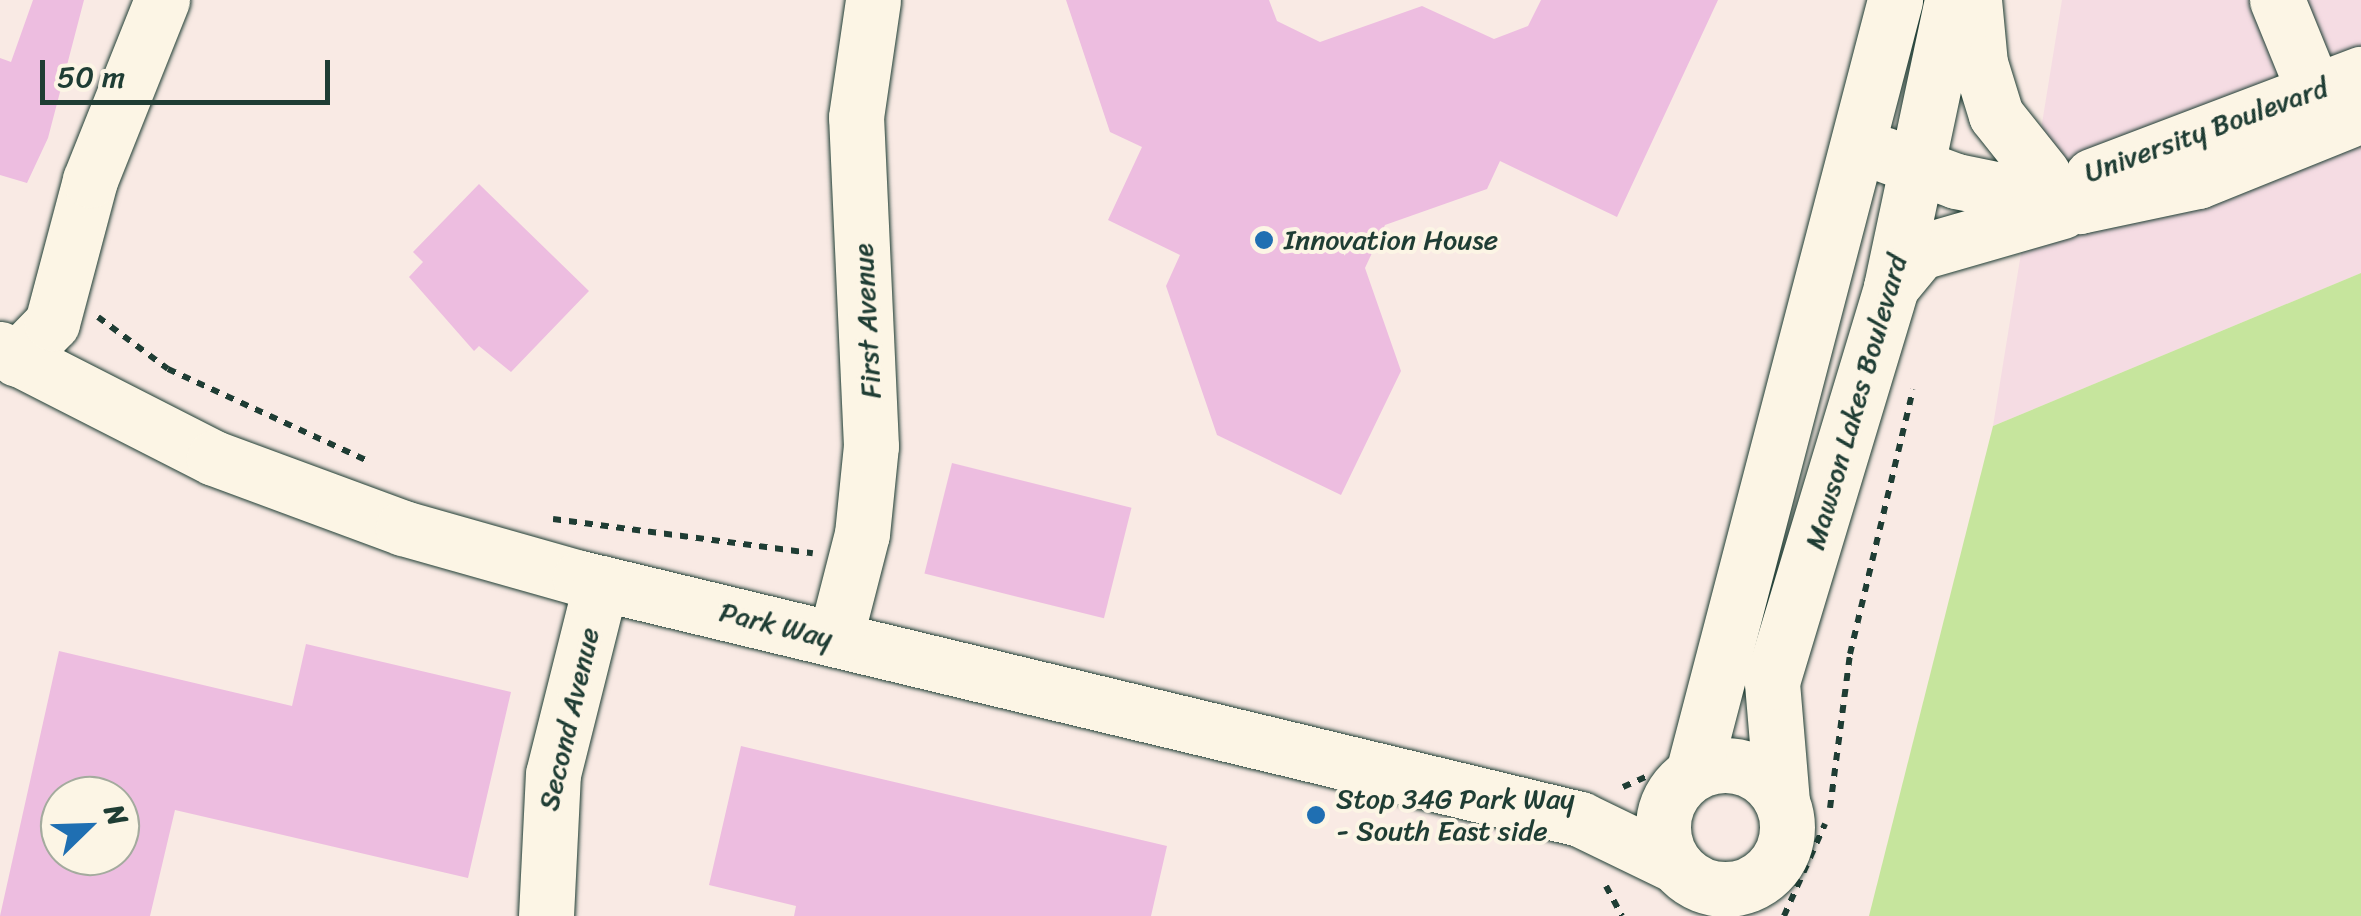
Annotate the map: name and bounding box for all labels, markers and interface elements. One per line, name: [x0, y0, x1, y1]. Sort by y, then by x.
scale bar: [45, 40, 335, 102]
text: 50 m: [57, 50, 125, 104]
street label: University Boulevard: [2080, 70, 2332, 190]
place label: Innovation House: [1284, 223, 1499, 257]
marker: Innovation House: [1253, 229, 1275, 251]
street label: First Avenue: [846, 243, 888, 399]
street label: Mawson Lakes Boulevard: [1798, 251, 1914, 553]
street label: Park Way: [716, 595, 836, 655]
street label: Second Avenue: [532, 624, 606, 814]
north arrow: [40, 776, 140, 876]
place label: Stop 34G Park Way - South East side: [1336, 782, 1575, 848]
text: N: [90, 796, 143, 833]
marker: Stop 34G Park Way - South East side: [1305, 804, 1327, 826]

